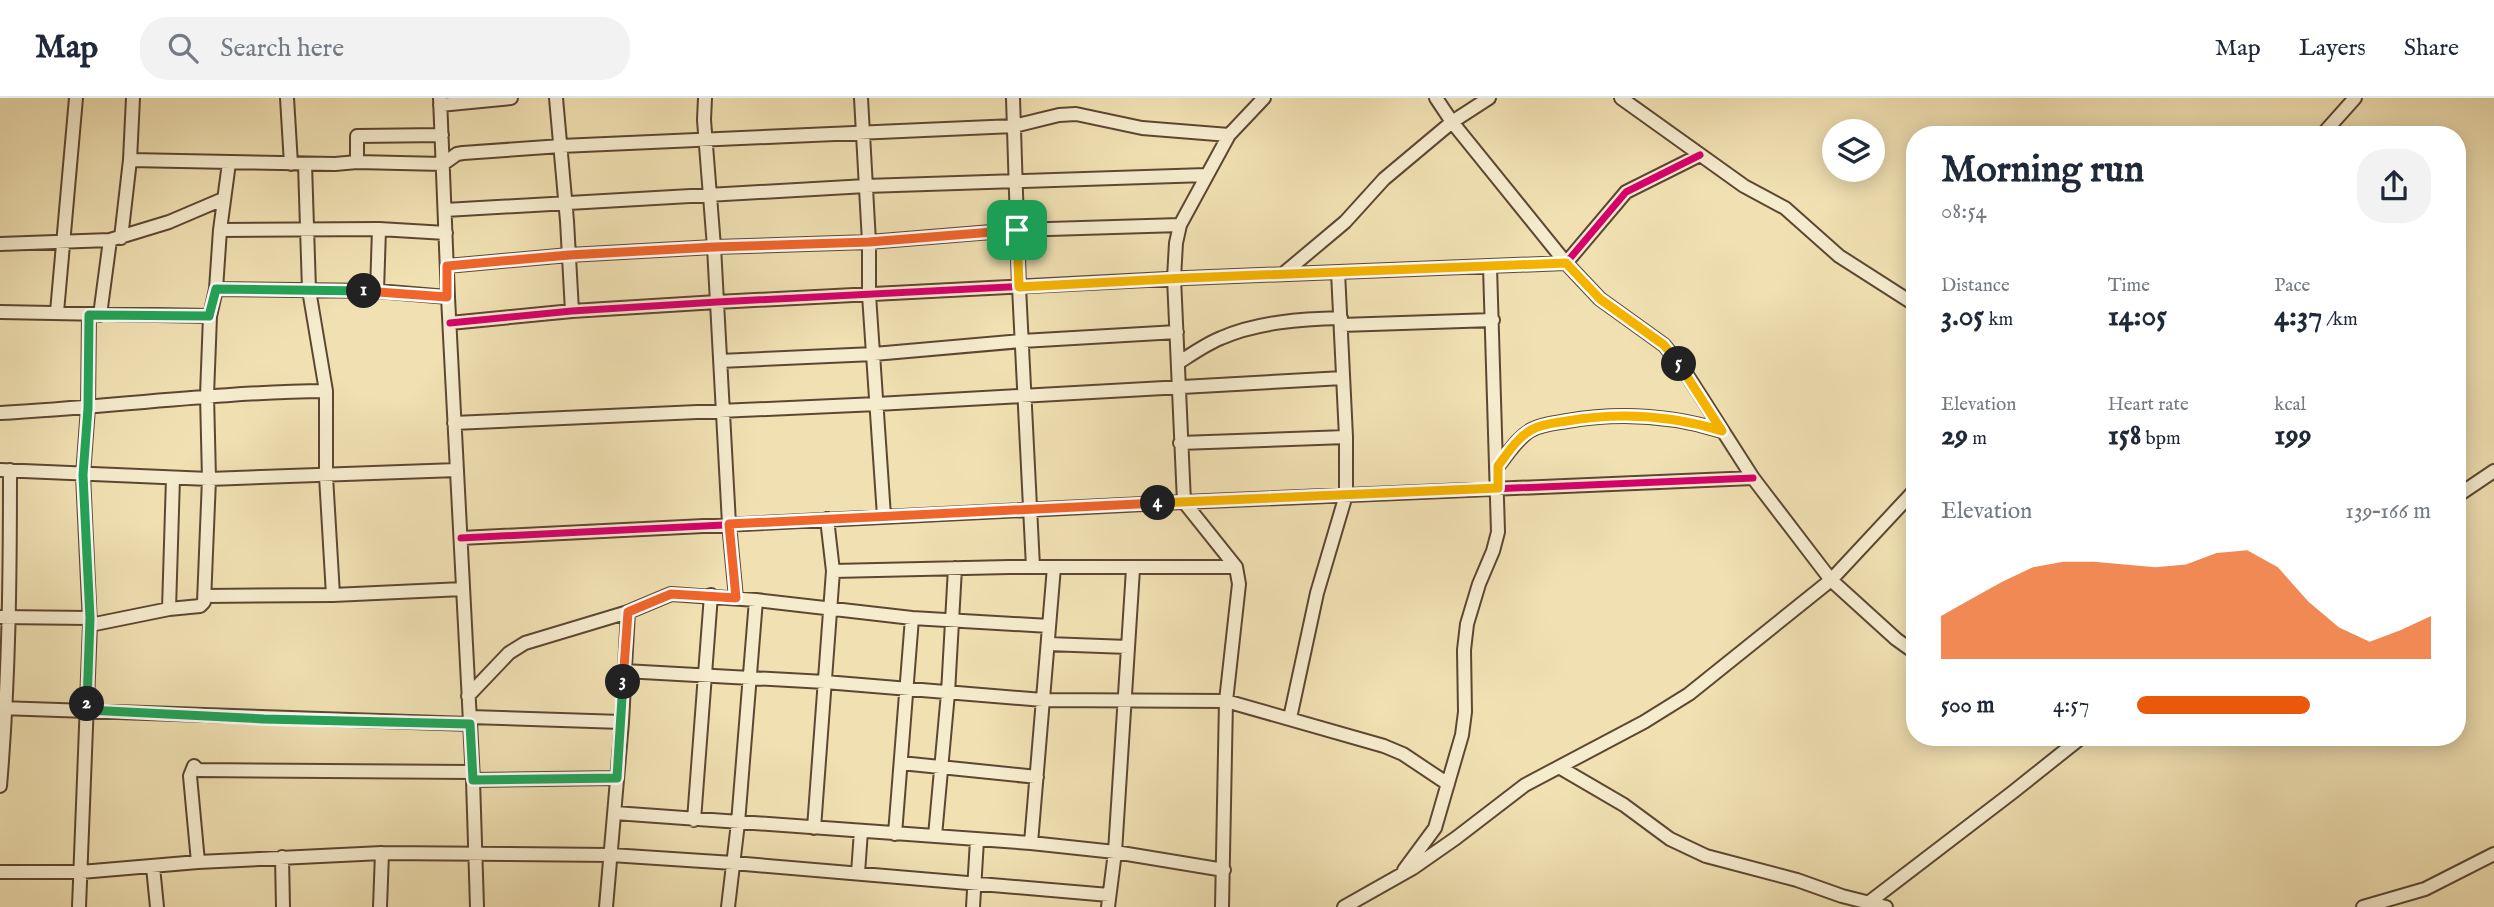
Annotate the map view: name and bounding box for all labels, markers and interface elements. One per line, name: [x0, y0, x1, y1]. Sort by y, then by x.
search box: [140, 17, 630, 80]
text: Map: [35, 27, 98, 69]
icon: search: [164, 29, 202, 67]
text: Search here: [220, 32, 344, 65]
text: Map: [2215, 33, 2261, 64]
text: Layers: [2299, 33, 2366, 64]
text: Share: [2404, 33, 2459, 64]
map controls: [1822, 119, 1885, 182]
button: layers: [1822, 119, 1885, 182]
text: Morning run: [1941, 147, 2144, 195]
button: share: [2357, 149, 2431, 223]
text: 08:54: [1941, 197, 1987, 226]
pin: [987, 200, 1047, 260]
icon: arrive: [998, 211, 1036, 249]
pin: 1: [346, 274, 382, 308]
text: Distance: [1941, 274, 2010, 298]
text: Time: [2108, 274, 2150, 298]
text: Pace: [2274, 274, 2310, 298]
text: 1: [360, 278, 367, 302]
text: 3.05: [1941, 298, 1984, 336]
text: 14:05: [2108, 298, 2167, 336]
text: 4:37: [2274, 298, 2322, 336]
text: km: [1984, 308, 2013, 332]
text: /km: [2322, 308, 2358, 332]
pin: 5: [1662, 346, 1696, 382]
text: 5: [1675, 351, 1682, 375]
text: Elevation: [1941, 393, 2016, 417]
text: Heart rate: [2108, 393, 2189, 417]
text: kcal: [2274, 393, 2306, 417]
text: 29: [1941, 417, 1968, 455]
text: 158: [2108, 417, 2141, 455]
text: 199: [2274, 417, 2312, 455]
text: m: [1968, 427, 1987, 451]
text: bpm: [2141, 427, 2181, 451]
pin: 4: [1140, 486, 1176, 520]
text: 4: [1153, 490, 1162, 514]
text: Elevation: [1941, 497, 2032, 526]
text: 139–166 m: [2345, 497, 2431, 526]
pin: 3: [606, 664, 640, 700]
text: 3: [619, 669, 626, 693]
pin: 2: [70, 686, 104, 722]
text: 2: [82, 691, 91, 715]
text: 500 m: [1941, 691, 1995, 720]
text: 4:57: [2053, 691, 2089, 720]

